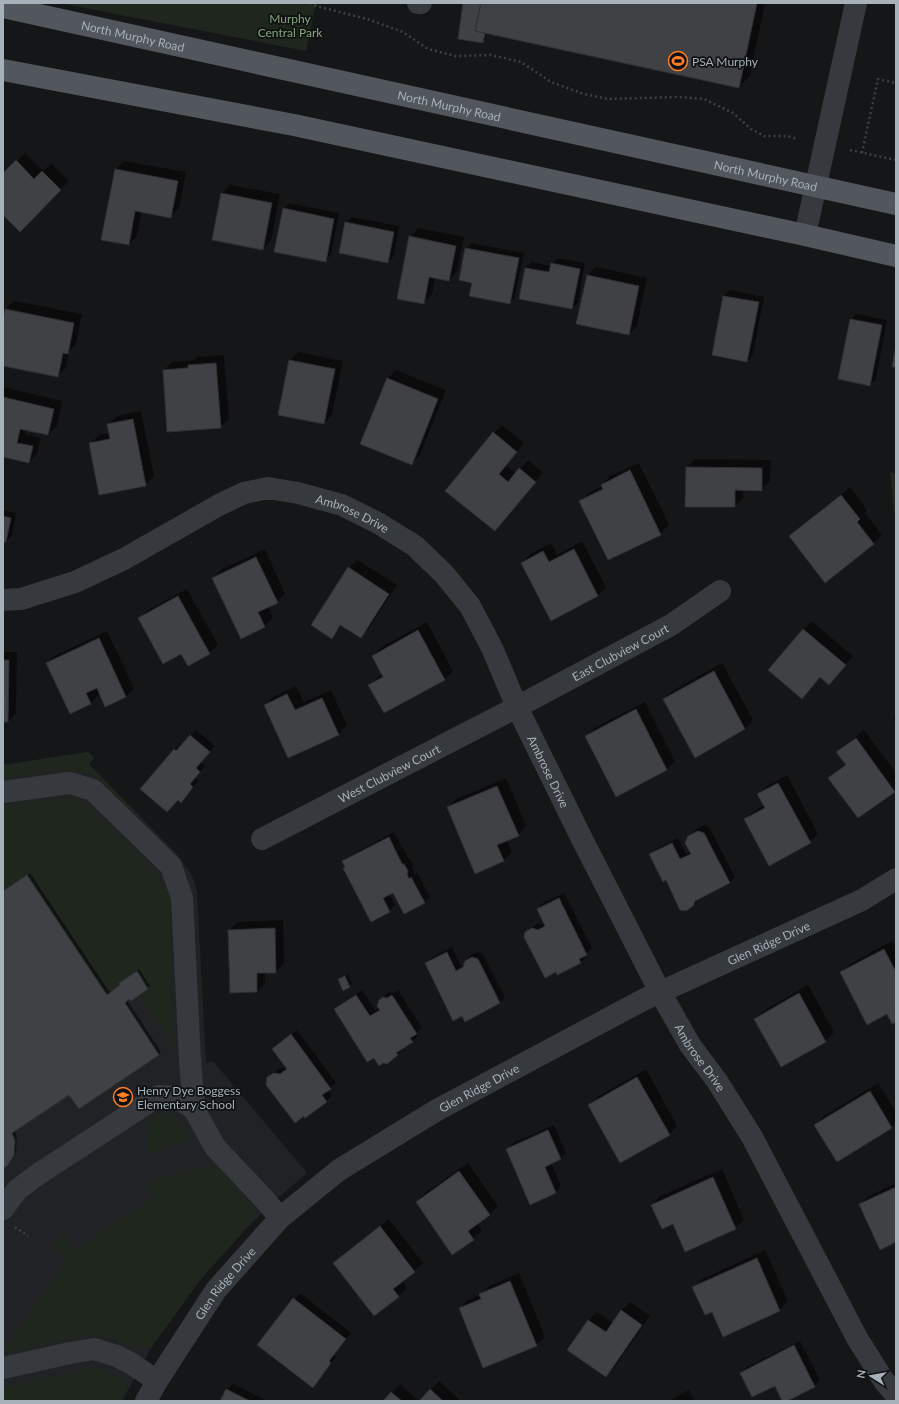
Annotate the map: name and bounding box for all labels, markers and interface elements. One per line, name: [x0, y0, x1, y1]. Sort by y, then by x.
park label: Murphy Central Park: [258, 11, 323, 40]
street label: North Murphy Road: [80, 17, 186, 54]
sports icon: PSA Murphy: [667, 50, 689, 72]
place label: PSA Murphy: [692, 54, 759, 69]
street label: North Murphy Road: [396, 87, 502, 124]
street label: North Murphy Road: [713, 157, 819, 194]
street label: Ambrose Drive: [314, 491, 392, 536]
street label: East Clubview Court: [569, 620, 672, 684]
street label: Ambrose Drive: [525, 733, 573, 810]
street label: West Clubview Court: [336, 740, 443, 806]
street label: Glen Ridge Drive: [725, 917, 812, 968]
street label: Ambrose Drive: [672, 1021, 729, 1094]
street label: Glen Ridge Drive: [436, 1060, 522, 1115]
place label: Henry Dye Boggess Elementary School: [137, 1083, 240, 1112]
school or university icon: Henry Dye Boggess Elementary School: [112, 1086, 134, 1108]
street label: Glen Ridge Drive: [191, 1244, 258, 1322]
north arrow: [851, 1356, 891, 1396]
text: N: [854, 1369, 868, 1379]

